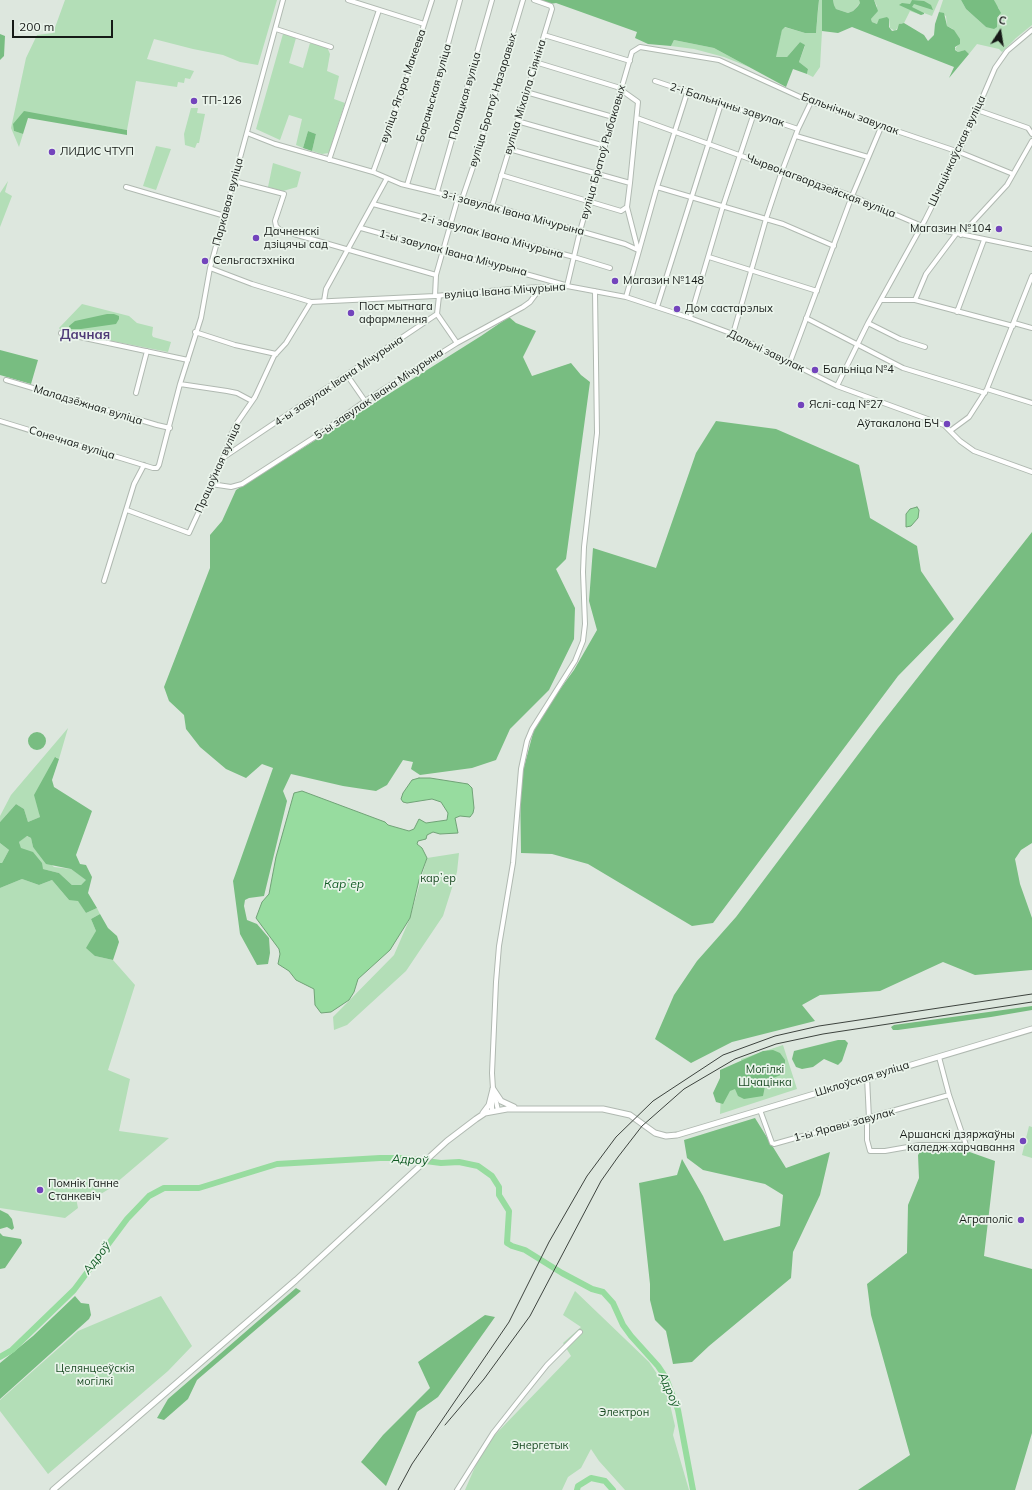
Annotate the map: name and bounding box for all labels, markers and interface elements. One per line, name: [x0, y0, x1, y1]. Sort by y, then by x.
scale bar: [14, 12, 115, 38]
north arrow: [980, 12, 1020, 52]
text: С: [997, 13, 1008, 28]
text: 200 m: [19, 19, 54, 34]
street label: вуліца Ягора Макеева: [377, 27, 429, 145]
street label: вуліца Братоў Назаравых: [466, 31, 520, 169]
street label: вуліца Міхаіла Сіяніна: [501, 38, 549, 156]
street label: Бараньская вуліца: [414, 42, 454, 144]
street label: Полацкая вуліца: [446, 51, 484, 141]
street label: 2-і Бальнічны завулак: [668, 80, 786, 130]
street label: вуліца Братоў Рыбаковых: [577, 83, 629, 221]
street label: Бальнічны завулак: [799, 90, 901, 138]
street label: Шчацінкаўская вуліца: [925, 93, 989, 209]
place label: ТП-126: [202, 94, 242, 108]
marker: ТП-126: [189, 96, 199, 106]
place label: ЛИДИС ЧТУП: [60, 145, 134, 159]
marker: ЛИДИС ЧТУП: [47, 147, 57, 157]
street label: Чырвонагвардзейская вуліца: [744, 151, 898, 221]
street label: Паркавая вуліца: [210, 157, 246, 247]
street label: 3-і завулак Івана Мічурына: [440, 188, 586, 238]
street label: 2-і завулак Івана Мічурына: [419, 211, 565, 261]
place label: Магазин №104: [910, 222, 991, 236]
marker: Магазин №104: [994, 224, 1004, 234]
place label: Дачненскі дзіцячы сад: [264, 225, 328, 251]
street label: 1-ы завулак Івана Мічурына: [378, 227, 528, 279]
marker: Дачненскі дзіцячы сад: [251, 233, 261, 243]
place label: Сельгастэхніка: [213, 254, 295, 268]
marker: Сельгастэхніка: [200, 256, 210, 266]
place label: Магазин №148: [623, 274, 704, 288]
marker: Магазин №148: [610, 276, 620, 286]
street label: вуліца Івана Мічурына: [444, 280, 566, 302]
place label: Пост мытнага афармлення: [359, 300, 433, 326]
place label: Дом састарэлых: [685, 302, 773, 316]
marker: Дом састарэлых: [672, 304, 682, 314]
marker: Пост мытнага афармлення: [346, 308, 356, 318]
district label: Дачная: [60, 327, 110, 343]
street label: Дальні завулак: [726, 327, 806, 375]
street label: 4-ы завулак Івана Мічурына: [272, 333, 406, 429]
street label: 5-ы завулак Івана Мічурына: [312, 346, 446, 442]
place label: Бальніца №4: [823, 363, 894, 377]
marker: Бальніца №4: [810, 365, 820, 375]
street label: Маладзёжная вуліца: [32, 382, 144, 428]
place label: Яслі-сад №27: [809, 398, 883, 412]
marker: Яслі-сад №27: [796, 400, 806, 410]
place label: Аўтакалона БЧ: [857, 417, 939, 431]
marker: Аўтакалона БЧ: [942, 419, 952, 429]
street label: Працоўная вуліца: [192, 421, 244, 515]
street label: Сонечная вуліца: [27, 424, 117, 462]
park label: карʼер: [420, 872, 456, 886]
water label: Карʼер: [324, 877, 364, 891]
street label: Шклоўская вуліца: [813, 1058, 911, 1100]
park label: Могілкі Шчацінка: [738, 1063, 792, 1089]
street label: 1-ы Яравы завулак: [792, 1105, 896, 1145]
place label: Аршанскі дзяржаўны каледж харчавання: [900, 1128, 1015, 1154]
marker: Аршанскі дзяржаўны каледж харчавання: [1018, 1136, 1028, 1146]
water label: Адроў: [391, 1152, 429, 1168]
place label: Помнік Ганне Станкевіч: [48, 1177, 119, 1203]
marker: Помнік Ганне Станкевіч: [35, 1185, 45, 1195]
place label: Аграполіс: [959, 1213, 1013, 1227]
marker: Аграполіс: [1016, 1215, 1026, 1225]
water label: Адроў: [80, 1239, 114, 1277]
park label: Целянцееўскія могілкі: [56, 1362, 134, 1388]
water label: Адроў: [655, 1370, 683, 1410]
park label: Электрон: [599, 1406, 649, 1420]
park label: Энергетык: [511, 1439, 569, 1453]

